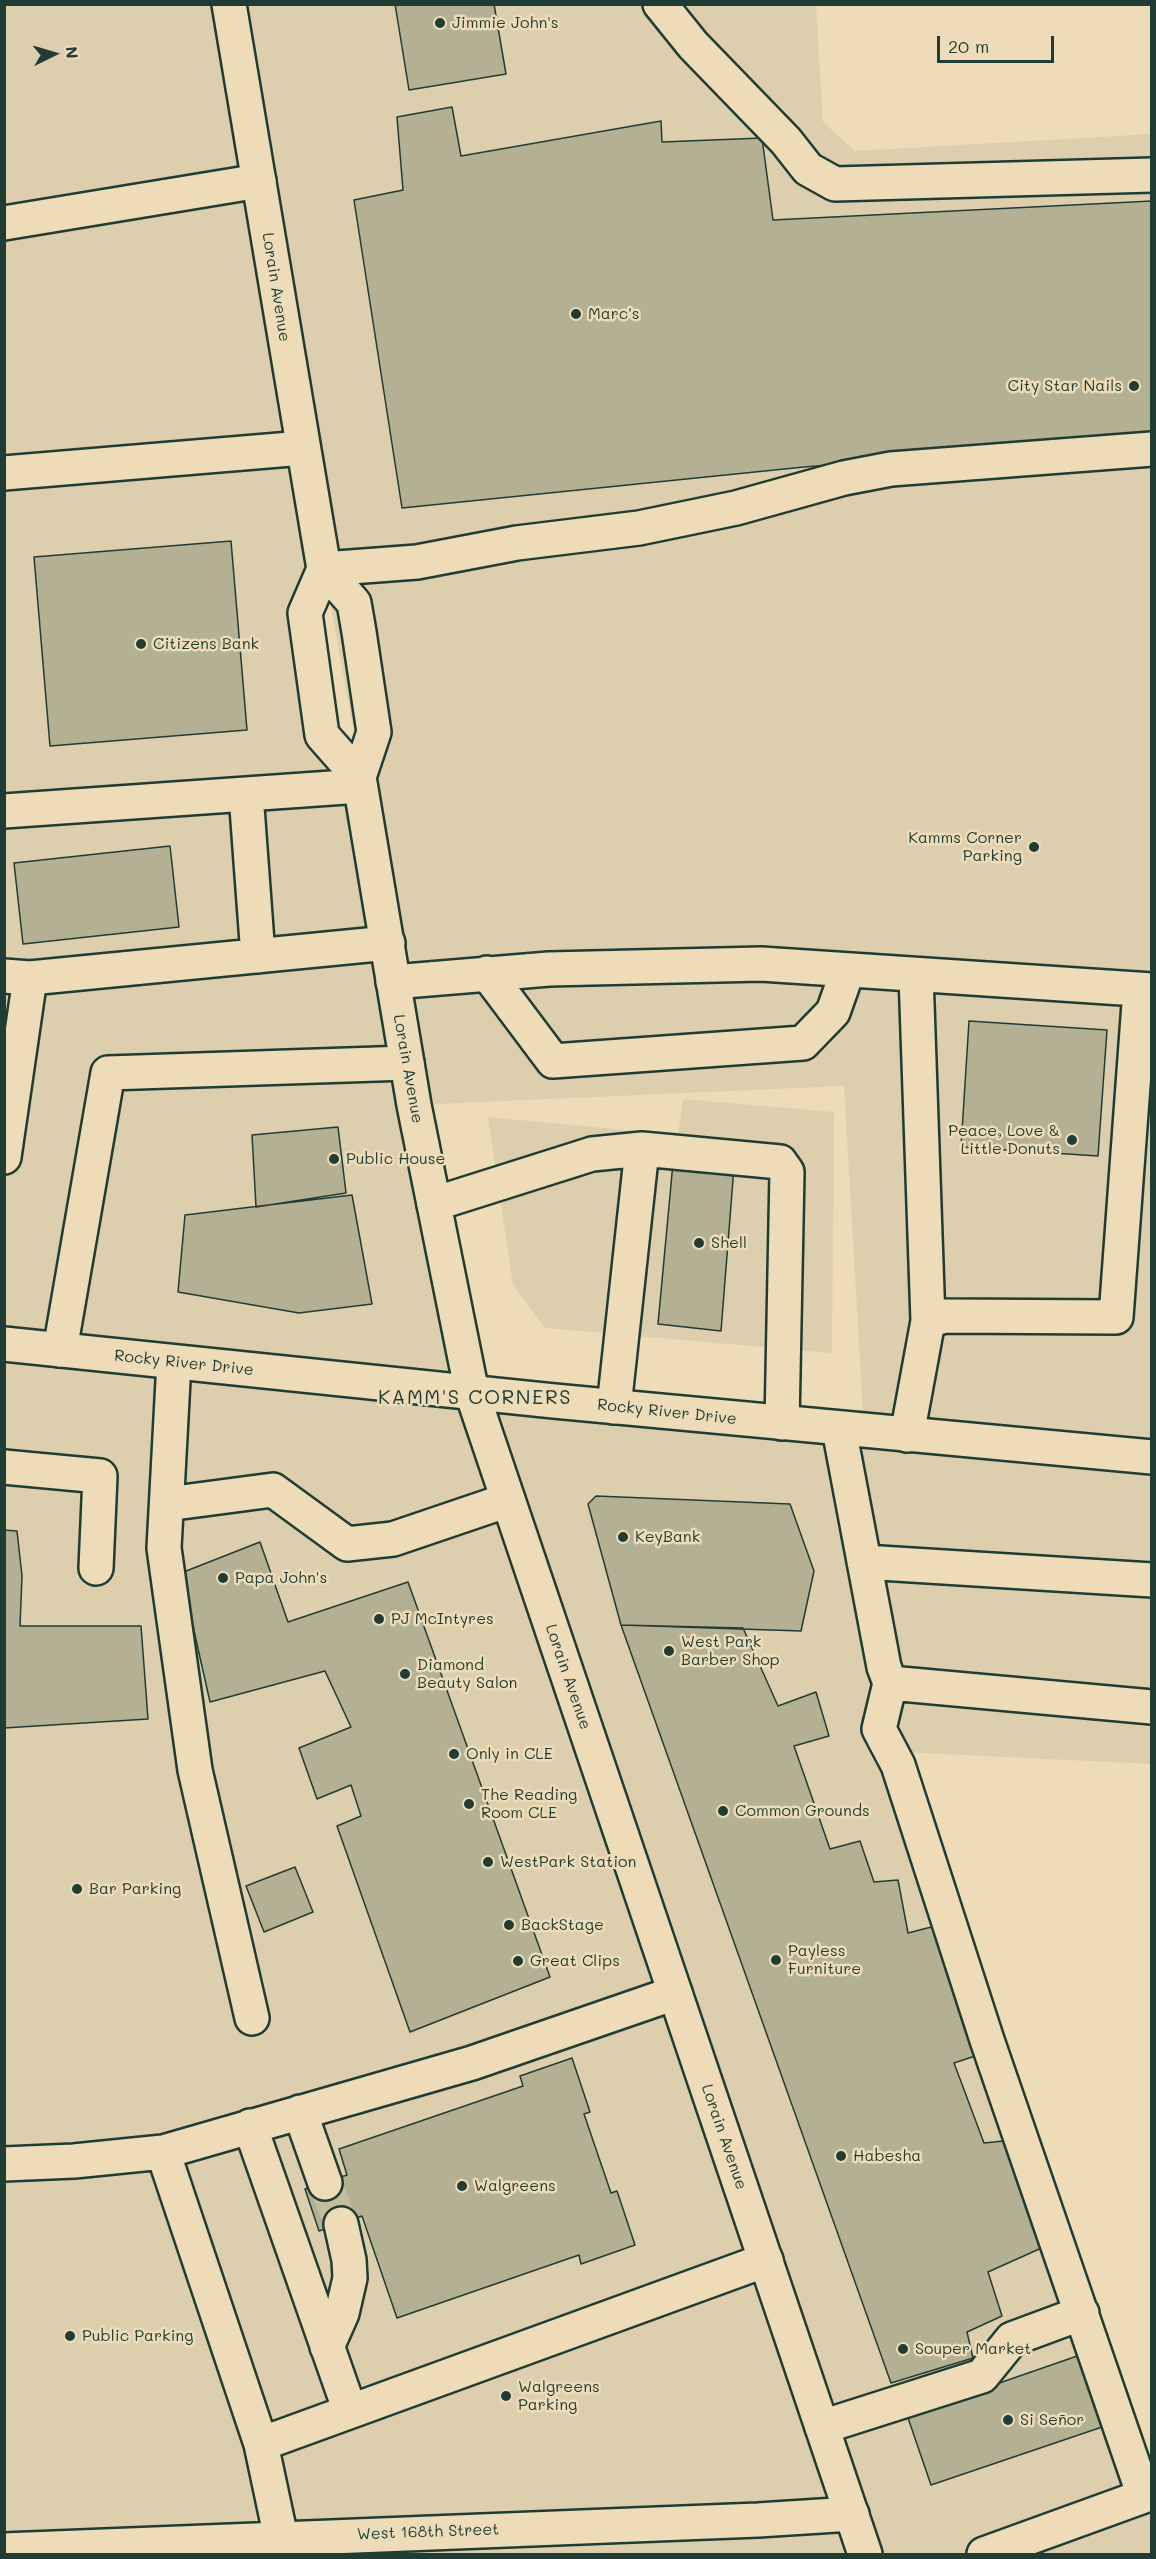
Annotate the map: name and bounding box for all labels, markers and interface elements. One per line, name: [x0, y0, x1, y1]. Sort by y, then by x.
place label: Jimmie John's: [452, 13, 559, 33]
marker: Jimmie John's: [433, 16, 447, 30]
north arrow: [24, 24, 84, 84]
scale bar: [940, 24, 1057, 62]
text: 20 m: [948, 34, 989, 58]
text: N: [61, 45, 83, 59]
street label: Lorain Avenue: [258, 231, 294, 343]
place label: Marc's: [588, 304, 639, 324]
marker: Marc's: [569, 307, 583, 321]
place label: City Star Nails: [1008, 376, 1122, 396]
marker: City Star Nails: [1127, 379, 1141, 393]
place label: Citizens Bank: [153, 634, 259, 654]
marker: Citizens Bank: [134, 637, 148, 651]
place label: Kamms Corner Parking: [908, 828, 1022, 866]
marker: Kamms Corner Parking: [1027, 840, 1041, 854]
street label: Lorain Avenue: [389, 1013, 427, 1125]
place label: Peace, Love & Little Donuts: [948, 1121, 1060, 1159]
marker: Peace, Love & Little Donuts: [1065, 1133, 1079, 1147]
place label: Public House: [346, 1149, 445, 1169]
marker: Public House: [327, 1152, 341, 1166]
place label: Shell: [711, 1233, 747, 1253]
marker: Shell: [692, 1236, 706, 1250]
street label: Rocky River Drive: [113, 1346, 255, 1380]
district label: KAMM'S CORNERS: [378, 1386, 572, 1410]
street label: Rocky River Drive: [596, 1395, 738, 1429]
place label: KeyBank: [635, 1527, 700, 1547]
marker: KeyBank: [616, 1530, 630, 1544]
place label: Papa John's: [235, 1568, 327, 1588]
marker: Papa John's: [216, 1571, 230, 1585]
place label: PJ McIntyres: [391, 1609, 494, 1629]
marker: PJ McIntyres: [372, 1612, 386, 1626]
street label: Lorain Avenue: [541, 1622, 595, 1732]
place label: West Park Barber Shop: [681, 1632, 780, 1670]
marker: West Park Barber Shop: [662, 1644, 676, 1658]
place label: Diamond Beauty Salon: [417, 1655, 517, 1693]
marker: Diamond Beauty Salon: [398, 1667, 412, 1681]
place label: Only in CLE: [466, 1744, 553, 1764]
marker: Only in CLE: [447, 1747, 461, 1761]
place label: The Reading Room CLE: [481, 1785, 577, 1823]
marker: The Reading Room CLE: [462, 1797, 476, 1811]
place label: Common Grounds: [735, 1801, 870, 1821]
marker: Common Grounds: [716, 1804, 730, 1818]
place label: WestPark Station: [500, 1852, 636, 1872]
marker: WestPark Station: [481, 1855, 495, 1869]
place label: Bar Parking: [89, 1879, 181, 1899]
marker: Bar Parking: [70, 1882, 84, 1896]
place label: BackStage: [521, 1915, 604, 1935]
marker: BackStage: [502, 1918, 516, 1932]
place label: Payless Furniture: [788, 1941, 861, 1979]
place label: Great Clips: [530, 1951, 620, 1971]
marker: Payless Furniture: [769, 1953, 783, 1967]
marker: Great Clips: [511, 1954, 525, 1968]
street label: Lorain Avenue: [697, 2082, 751, 2192]
place label: Habesha: [853, 2146, 921, 2166]
marker: Habesha: [834, 2149, 848, 2163]
place label: Walgreens: [474, 2176, 556, 2196]
marker: Walgreens: [455, 2179, 469, 2193]
place label: Public Parking: [82, 2326, 193, 2346]
marker: Public Parking: [63, 2329, 77, 2343]
place label: Souper Market: [915, 2339, 1031, 2359]
marker: Souper Market: [896, 2342, 910, 2356]
place label: Walgreens Parking: [518, 2377, 600, 2415]
marker: Walgreens Parking: [499, 2389, 513, 2403]
place label: Si Señor: [1020, 2410, 1084, 2430]
marker: Si Señor: [1001, 2413, 1015, 2427]
street label: West 168th Street: [356, 2520, 500, 2544]

